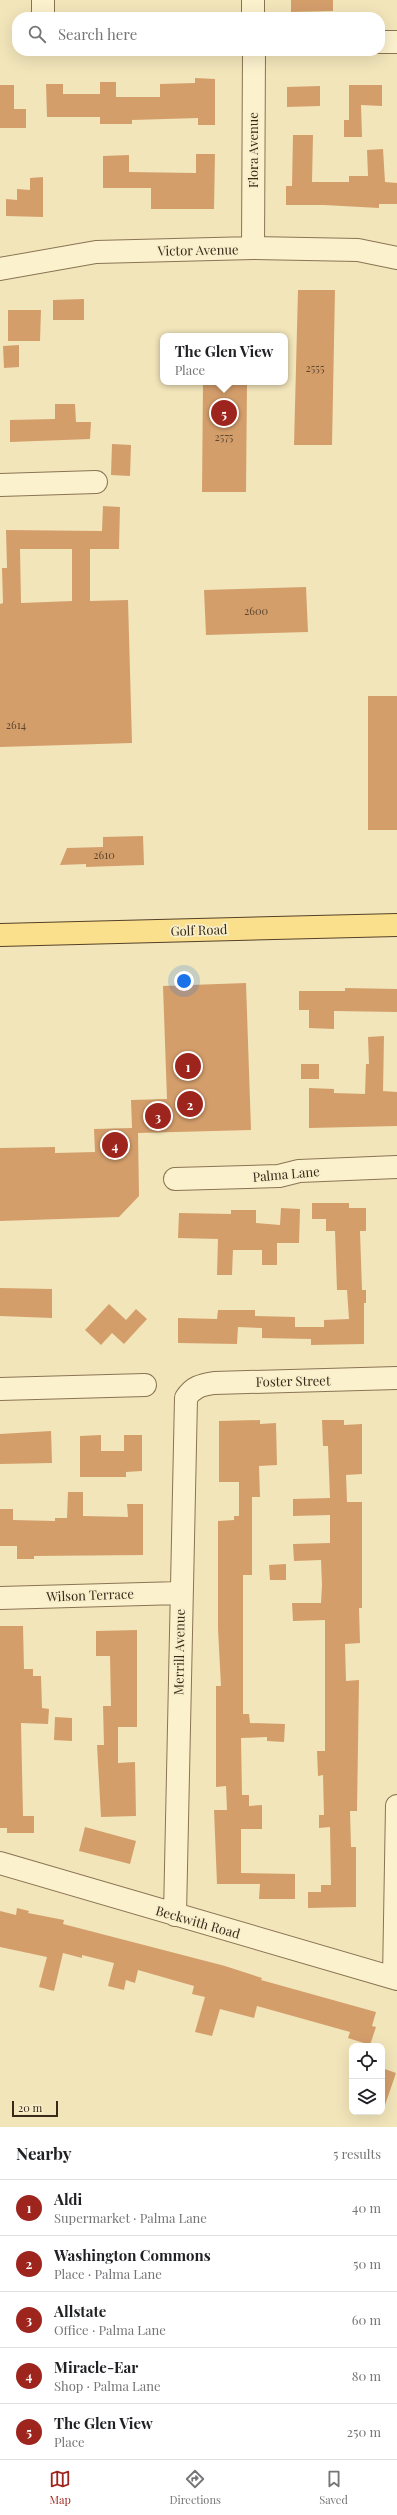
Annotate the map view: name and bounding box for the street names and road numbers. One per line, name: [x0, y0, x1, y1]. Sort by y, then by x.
street label: Flora Avenue: [244, 112, 261, 188]
street label: Victor Avenue: [156, 240, 239, 259]
street label: Golf Road: [170, 920, 228, 939]
street label: Palma Lane: [252, 1162, 321, 1185]
street label: Foster Street: [255, 1371, 331, 1390]
street label: Wilson Terrace: [45, 1584, 134, 1605]
street label: Merrill Avenue: [169, 1608, 188, 1695]
street label: Beckwith Road: [154, 1901, 243, 1942]

